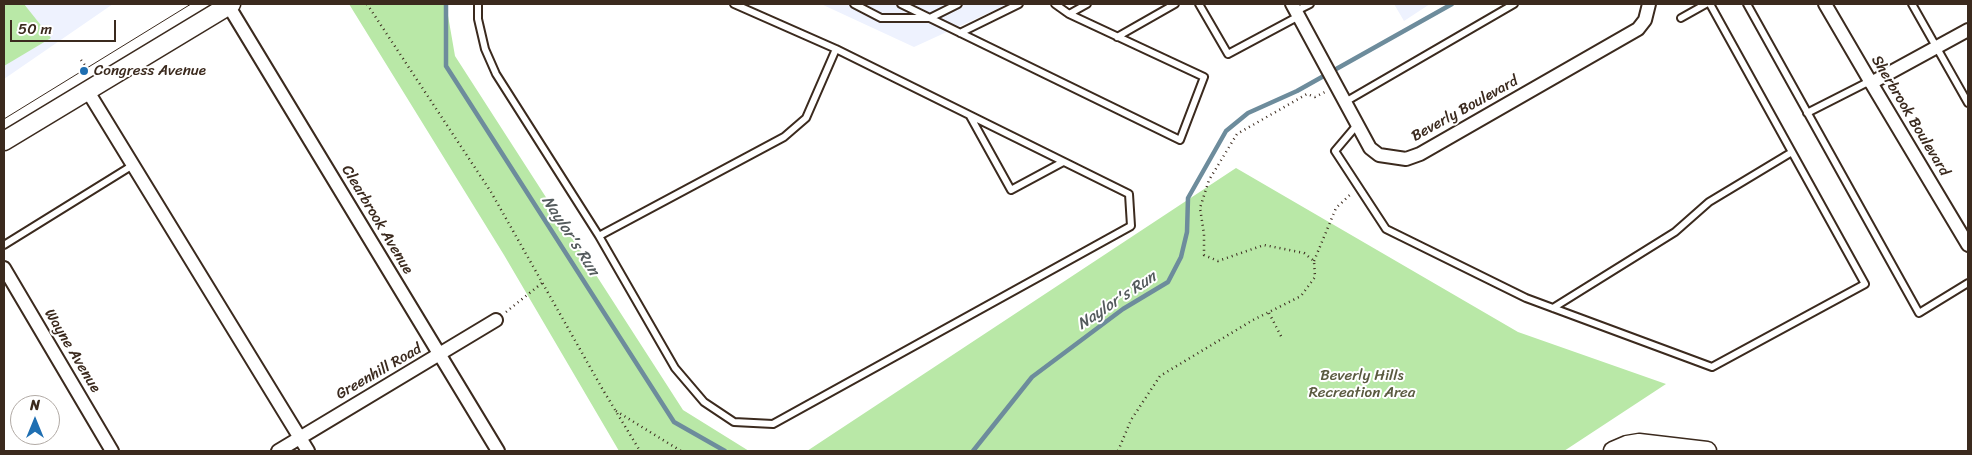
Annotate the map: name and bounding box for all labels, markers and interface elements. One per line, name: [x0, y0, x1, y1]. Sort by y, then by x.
scale bar: [12, 10, 119, 42]
text: 50 m: [18, 16, 52, 42]
street label: Sherbrook Boulevard: [1867, 52, 1953, 180]
place label: Congress Avenue: [94, 62, 206, 80]
marker: Congress Avenue: [78, 65, 90, 77]
street label: Beverly Boulevard: [1409, 72, 1521, 146]
street label: Clearbrook Avenue: [337, 162, 417, 278]
water label: Naylor's Run: [537, 193, 603, 279]
water label: Naylor's Run: [1074, 268, 1160, 334]
street label: Wayne Avenue: [40, 306, 104, 396]
street label: Greenhill Road: [333, 340, 425, 404]
park label: Beverly Hills Recreation Area: [1309, 367, 1415, 402]
text: N: [30, 393, 40, 418]
north arrow: [10, 395, 60, 445]

